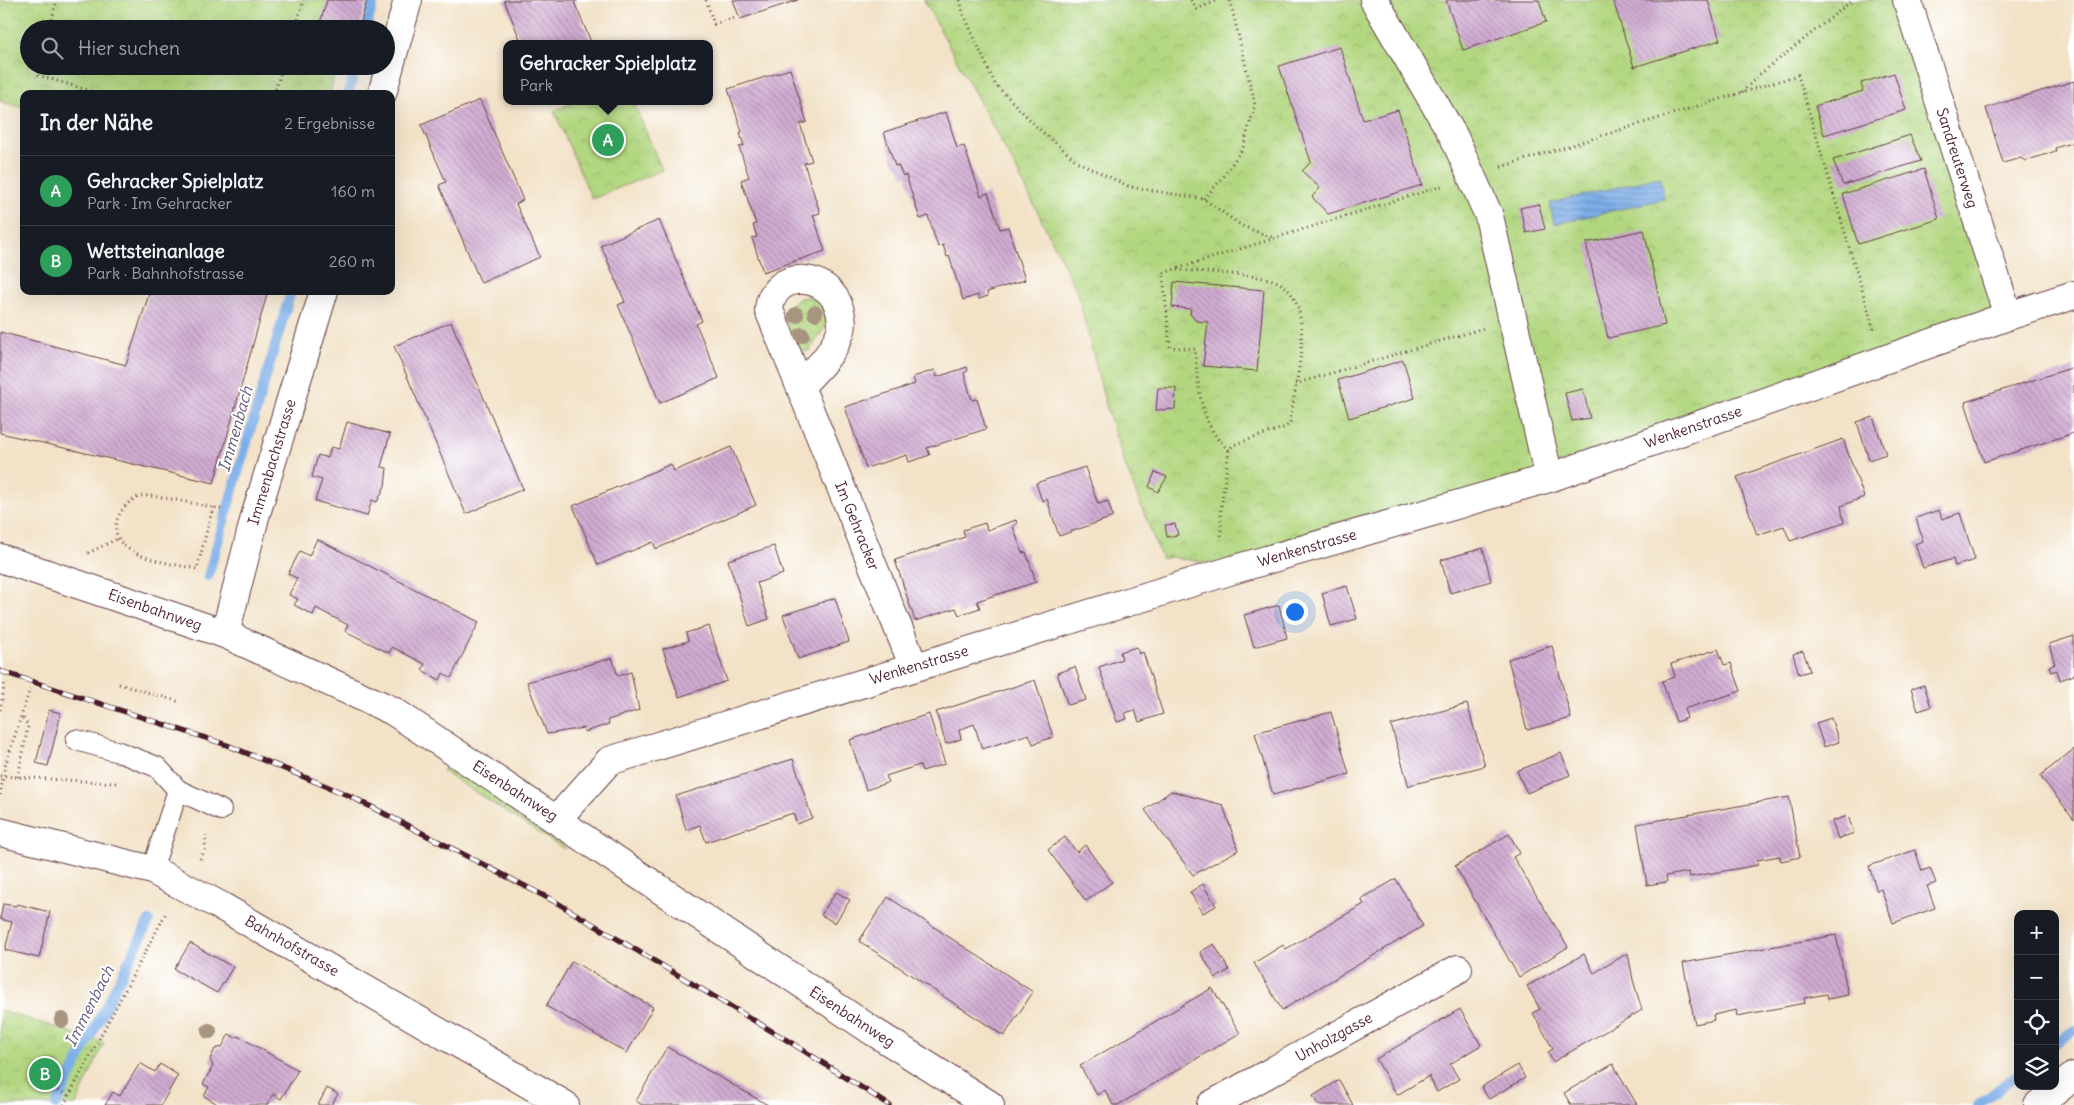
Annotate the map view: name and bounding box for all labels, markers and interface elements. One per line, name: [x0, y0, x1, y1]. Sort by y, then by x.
search box: [20, 20, 395, 75]
icon: search: [38, 34, 66, 62]
text: Hier suchen: [78, 36, 180, 60]
popup: [503, 40, 713, 105]
text: Gehracker Spielplatz: [520, 51, 696, 75]
text: Park: [520, 75, 553, 95]
street label: Sandreuterweg: [1932, 105, 1983, 210]
text: In der Nähe: [40, 109, 153, 136]
text: 2 Ergebnisse: [284, 113, 375, 133]
pin: A: [592, 121, 624, 159]
text: Gehracker Spielplatz: [87, 169, 264, 193]
text: A: [51, 181, 61, 201]
text: 160 m: [331, 181, 375, 201]
text: Park · Im Gehracker: [87, 193, 232, 213]
text: Wettsteinanlage: [87, 239, 225, 263]
text: B: [51, 251, 61, 271]
text: 260 m: [329, 251, 375, 271]
text: Park · Bahnhofstrasse: [87, 263, 244, 283]
water label: Immenbach: [213, 383, 257, 474]
street label: Immenbachstrasse: [243, 397, 300, 527]
street label: Wenkenstrasse: [1641, 401, 1744, 452]
street label: Im Gehracker: [831, 478, 884, 573]
street label: Wenkenstrasse: [1255, 524, 1359, 571]
street label: Eisenbahnweg: [106, 585, 205, 634]
your location: [1282, 599, 1308, 625]
street label: Wenkenstrasse: [867, 640, 971, 689]
street label: Eisenbahnweg: [469, 756, 562, 825]
map controls: [2014, 910, 2059, 1090]
button: +: [2014, 910, 2059, 955]
street label: Bahnhofstrasse: [242, 911, 343, 980]
button: −: [2014, 955, 2059, 1000]
water label: Immenbach: [60, 962, 118, 1050]
street label: Eisenbahnweg: [806, 982, 899, 1051]
button: locate: [2014, 1000, 2059, 1045]
street label: Unholzgasse: [1292, 1008, 1376, 1065]
button: layers: [2014, 1045, 2059, 1090]
pin: B: [29, 1055, 61, 1093]

